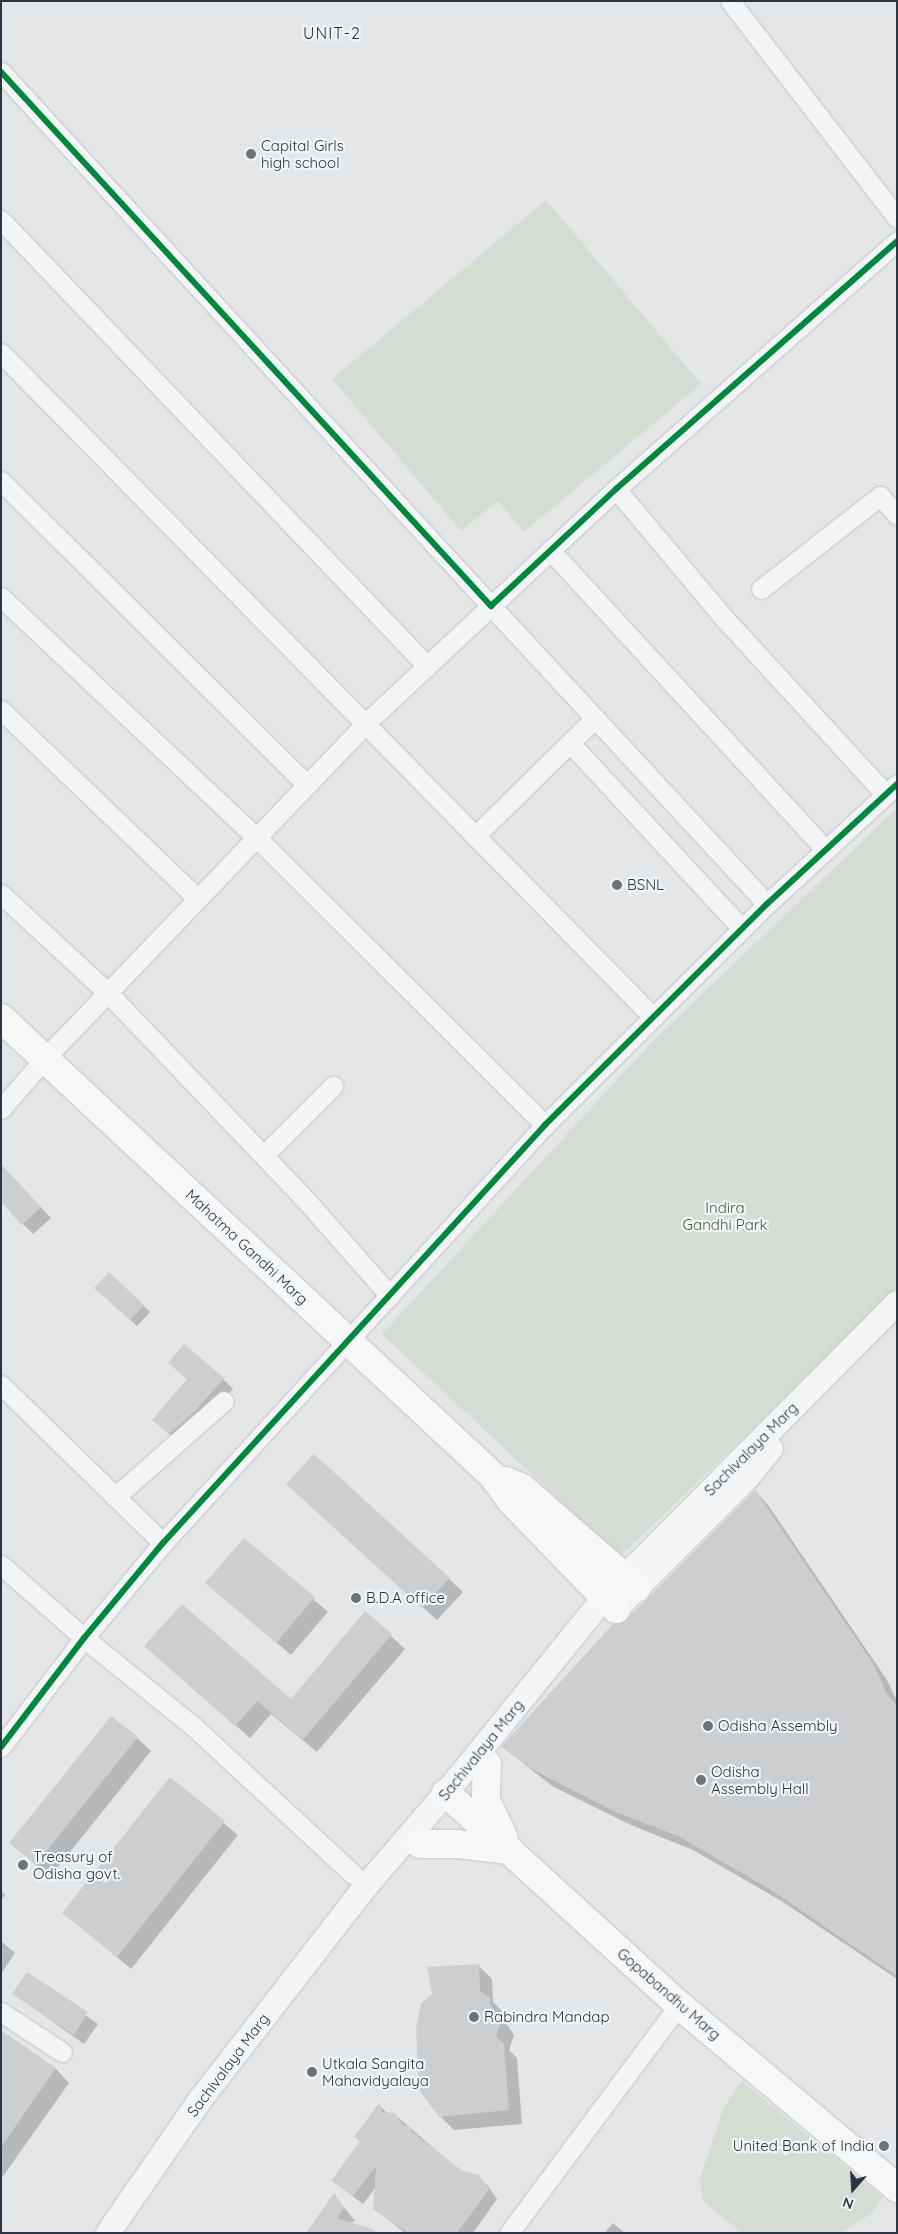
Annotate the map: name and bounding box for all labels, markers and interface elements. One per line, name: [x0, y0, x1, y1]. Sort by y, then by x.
district label: UNIT-2: [302, 23, 362, 43]
place label: Capital Girls high school: [261, 136, 344, 171]
marker: Capital Girls high school: [245, 148, 257, 160]
place label: BSNL: [627, 876, 664, 894]
marker: BSNL: [611, 879, 623, 891]
street label: Mahatma Gandhi Marg: [182, 1186, 312, 1308]
park label: Indira Gandhi Park: [682, 1198, 768, 1233]
street label: Sachivalaya Marg: [701, 1399, 801, 1499]
place label: B.D.A office: [366, 1589, 445, 1607]
marker: B.D.A office: [350, 1592, 362, 1604]
street label: Sachivalaya Marg: [435, 1696, 527, 1804]
place label: Odisha Assembly: [718, 1717, 837, 1735]
marker: Odisha Assembly: [702, 1720, 714, 1732]
place label: Odisha Assembly Hall: [711, 1762, 809, 1797]
marker: Odisha Assembly Hall: [695, 1774, 707, 1786]
place label: Treasury of Odisha govt.: [33, 1847, 120, 1882]
marker: Treasury of Odisha govt.: [17, 1859, 29, 1871]
street label: Gopabandhu Marg: [614, 1944, 724, 2044]
place label: Rabindra Mandap: [484, 2008, 609, 2026]
street label: Sachivalaya Marg: [183, 2010, 273, 2120]
marker: Rabindra Mandap: [468, 2011, 480, 2023]
place label: Utkala Sangita Mahavidyalaya: [322, 2054, 429, 2089]
marker: Utkala Sangita Mahavidyalaya: [306, 2066, 318, 2078]
place label: United Bank of India: [733, 2137, 874, 2155]
marker: United Bank of India: [878, 2140, 890, 2152]
north arrow: [828, 2164, 878, 2214]
text: N: [840, 2193, 856, 2213]

